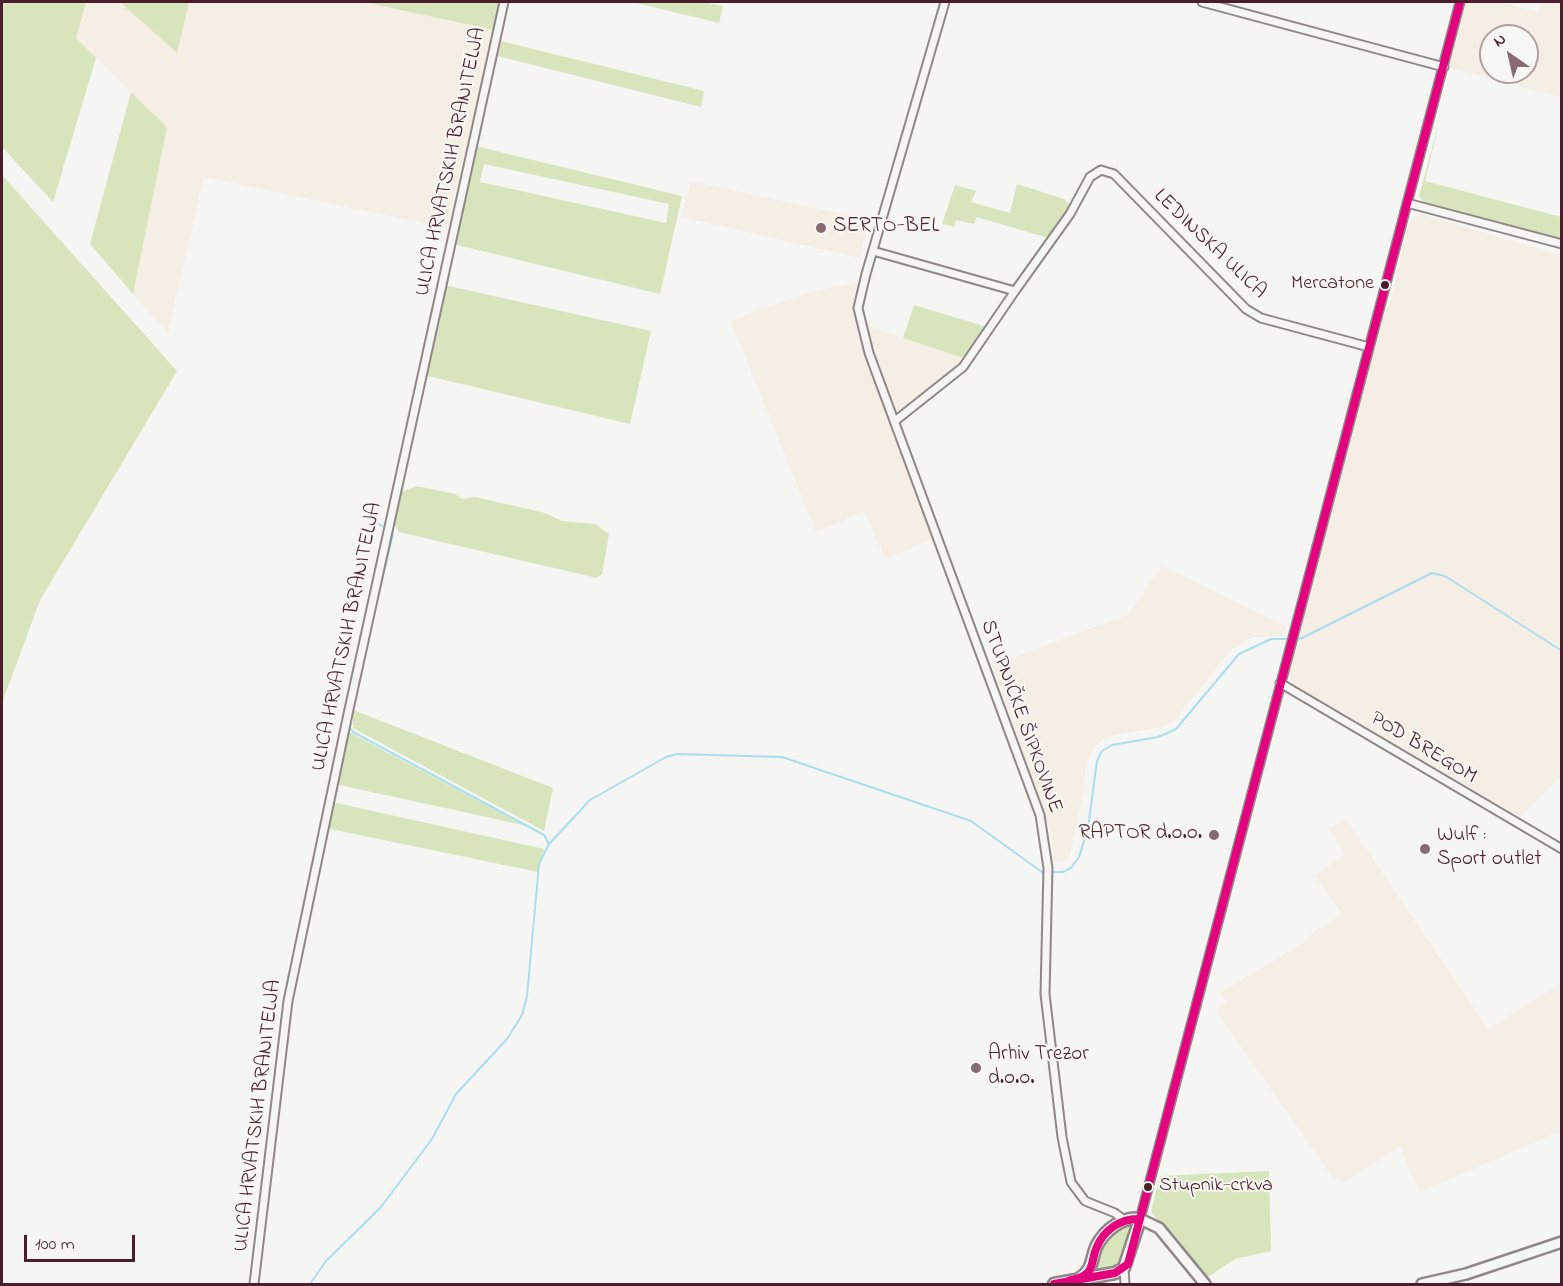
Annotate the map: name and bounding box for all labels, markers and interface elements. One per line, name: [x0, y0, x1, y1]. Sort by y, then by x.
north arrow: [1479, 24, 1539, 84]
street label: ULICA HRVATSKIH BRANITELJA: [411, 25, 493, 299]
text: N: [1489, 28, 1511, 54]
street label: LEDINSKA ULICA: [1147, 185, 1271, 305]
place label: SERTO-BEL: [833, 215, 939, 241]
marker: SERTO-BEL: [814, 221, 828, 235]
place label: Mercatone: [1291, 273, 1374, 297]
marker: Mercatone: [1379, 279, 1391, 291]
street label: ULICA HRVATSKIH BRANITELJA: [307, 500, 389, 774]
street label: STUPNIČKE ŠIPKOVINE: [973, 617, 1067, 817]
street label: POD BREGOM: [1365, 707, 1481, 791]
place label: RAPTOR d.o.o.: [1079, 822, 1202, 848]
place label: Wulf : Sport outlet: [1437, 824, 1542, 874]
marker: RAPTOR d.o.o.: [1207, 828, 1221, 842]
marker: Wulf : Sport outlet: [1418, 842, 1432, 856]
street label: ULICA HRVATSKIH BRANITELJA: [230, 979, 288, 1253]
place label: Arhiv Trezor d.o.o.: [988, 1043, 1089, 1093]
marker: Arhiv Trezor d.o.o.: [969, 1061, 983, 1075]
place label: Stupnik-crkva: [1159, 1175, 1273, 1199]
marker: Stupnik-crkva: [1142, 1181, 1154, 1193]
scale bar: [27, 1223, 138, 1261]
text: 100 m: [35, 1232, 75, 1258]

